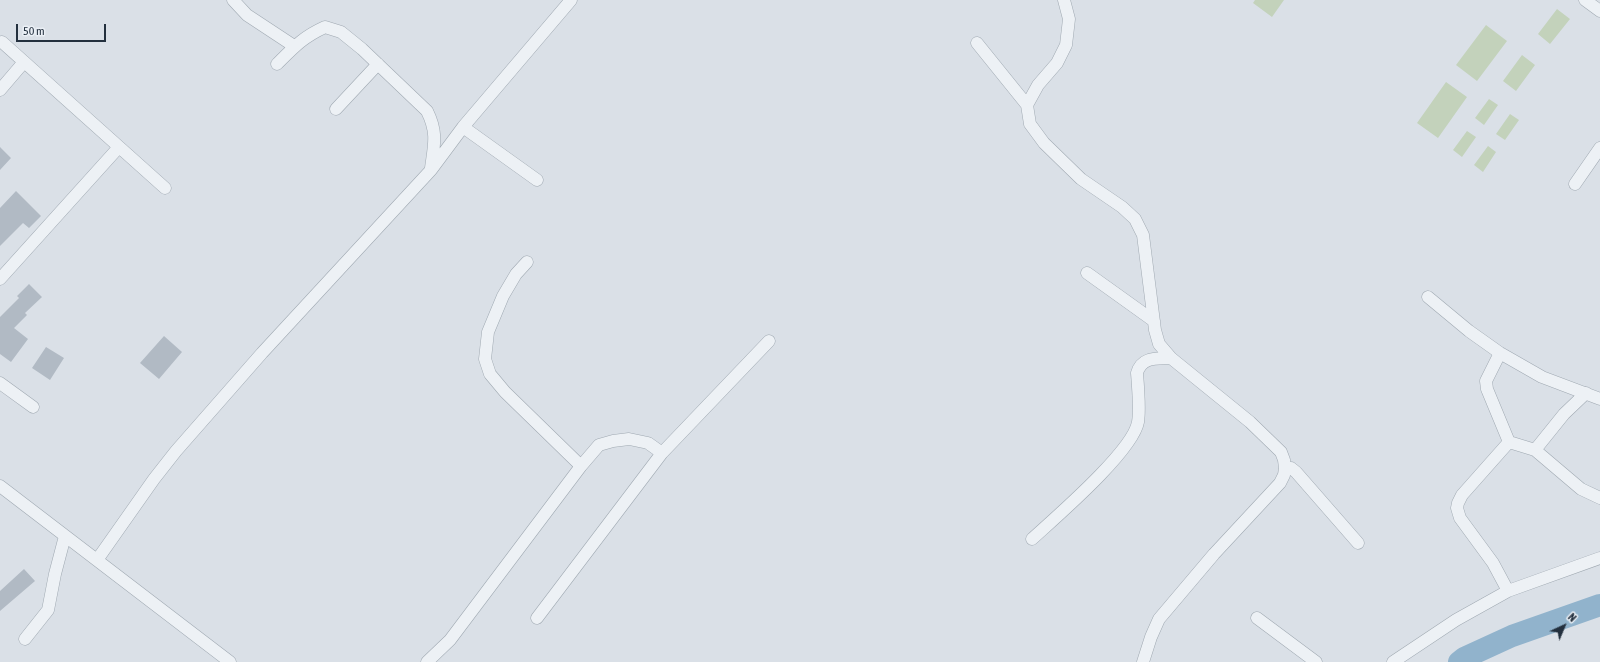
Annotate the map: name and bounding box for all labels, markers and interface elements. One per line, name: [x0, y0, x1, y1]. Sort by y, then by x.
scale bar: [18, 16, 108, 42]
text: 50 m: [23, 24, 45, 38]
north arrow: [1544, 606, 1584, 646]
text: N: [1566, 611, 1579, 624]

